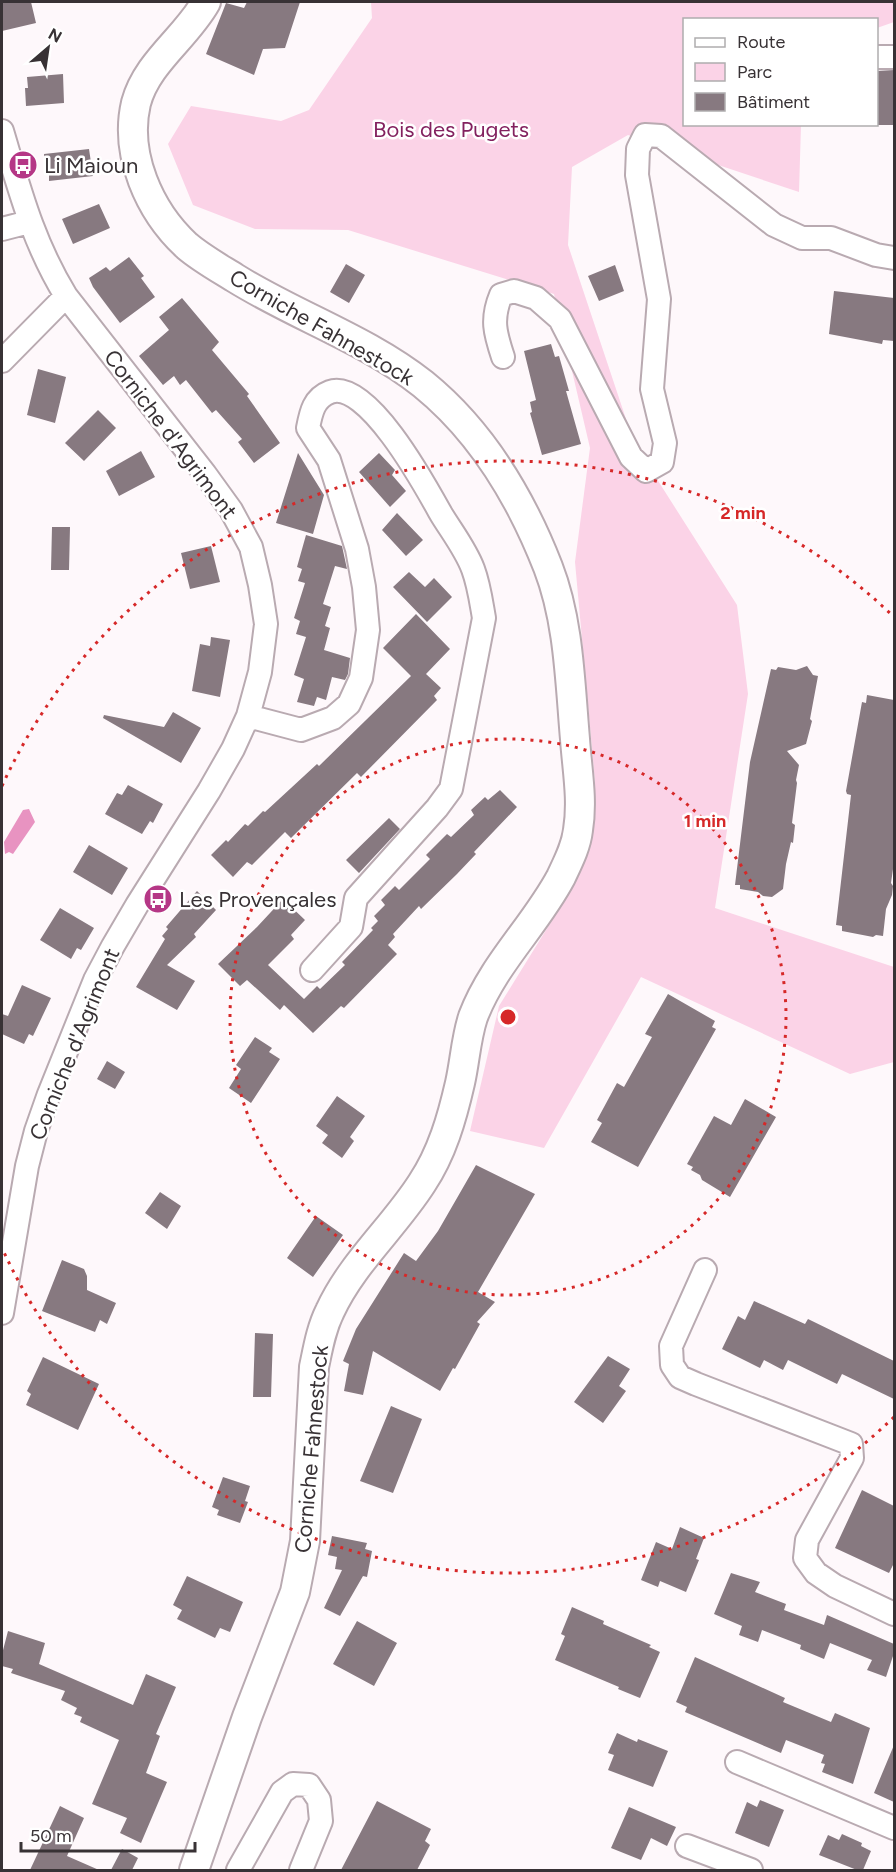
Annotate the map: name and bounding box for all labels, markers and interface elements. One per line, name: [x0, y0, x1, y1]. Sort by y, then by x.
north arrow: [18, 18, 78, 78]
legend: [683, 18, 878, 126]
text: N: [45, 24, 65, 47]
text: Route: [737, 31, 786, 53]
text: Parc: [737, 61, 773, 83]
text: Bâtiment: [737, 91, 810, 113]
park label: Bois des Pugets: [373, 116, 529, 143]
bus stop icon: Li Maioun: [7, 149, 39, 181]
place label: Li Maioun: [44, 152, 138, 179]
street label: Corniche Fahnestock: [225, 264, 419, 391]
street label: Corniche d'Agrimont: [98, 344, 243, 524]
text: 2 min: [720, 502, 766, 524]
text: 1 min: [684, 810, 726, 832]
bus stop icon: Les Provençales: [142, 883, 174, 915]
place label: Les Provençales: [179, 886, 336, 913]
street label: Corniche d'Agrimont: [24, 944, 125, 1144]
centre of rings: [498, 1007, 518, 1027]
street label: Corniche Fahnestock: [289, 1344, 334, 1554]
scale bar: [21, 1815, 195, 1853]
text: 50 m: [30, 1825, 72, 1847]

